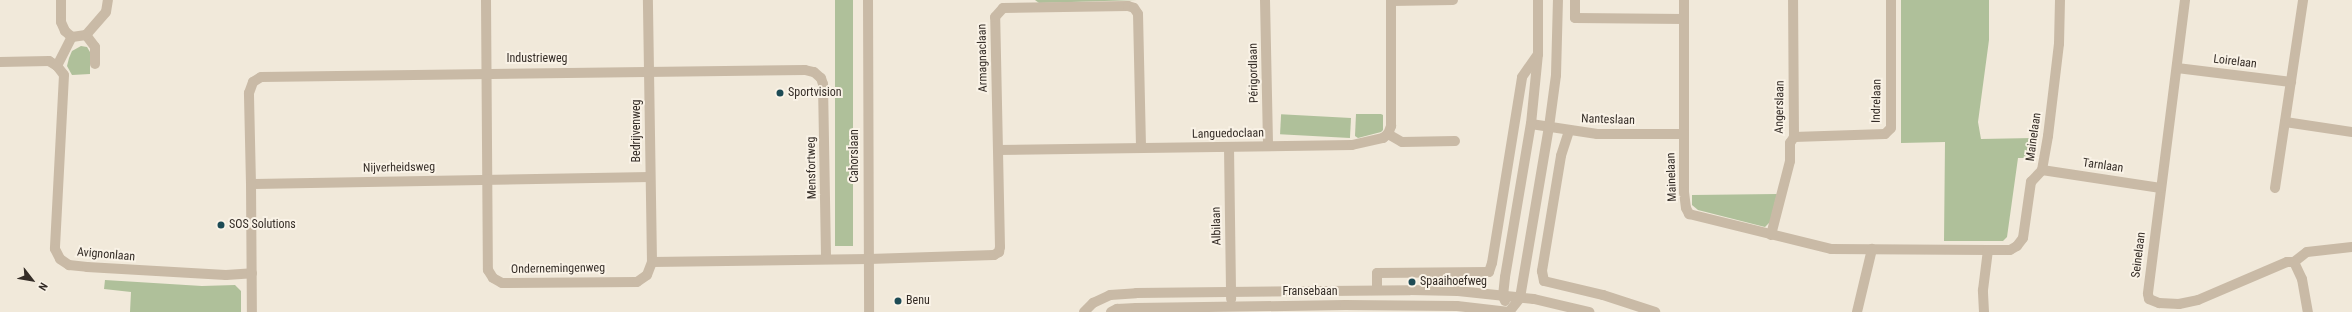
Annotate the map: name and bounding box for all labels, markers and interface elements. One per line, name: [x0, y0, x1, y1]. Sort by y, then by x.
street label: Armagnaclaan: [975, 24, 991, 92]
street label: Périgordlaan: [1246, 43, 1262, 103]
street label: Industrieweg: [507, 52, 567, 66]
street label: Loirelaan: [2212, 52, 2258, 72]
street label: Indrelaan: [1869, 79, 1885, 123]
street label: Angerslaan: [1772, 80, 1788, 134]
place label: Sportvision: [788, 86, 842, 100]
marker: Sportvision: [775, 88, 785, 98]
street label: Bedrijvenweg: [630, 99, 644, 163]
street label: Nanteslaan: [1581, 112, 1635, 128]
street label: Mainelaan: [2023, 112, 2045, 162]
street label: Languedoclaan: [1192, 126, 1264, 142]
street label: Cahorslaan: [848, 129, 862, 183]
street label: Mensfortweg: [804, 137, 820, 199]
street label: Mainelaan: [1664, 152, 1680, 202]
street label: Tarnlaan: [2082, 156, 2124, 176]
street label: Nijverheidsweg: [363, 160, 435, 176]
street label: Albilaan: [1209, 207, 1225, 245]
place label: SOS Solutions: [229, 218, 296, 232]
marker: SOS Solutions: [216, 220, 226, 230]
street label: Seinelaan: [2129, 231, 2149, 279]
street label: Avignonlaan: [76, 245, 136, 265]
north arrow: [12, 260, 52, 300]
street label: Ondernemingenweg: [511, 261, 605, 277]
place label: Spaaihoefweg: [1420, 275, 1487, 289]
marker: Spaaihoefweg: [1407, 277, 1417, 287]
text: N: [35, 280, 50, 293]
street label: Fransebaan: [1283, 285, 1337, 299]
place label: Benu: [906, 294, 930, 308]
marker: Benu: [893, 296, 903, 306]

